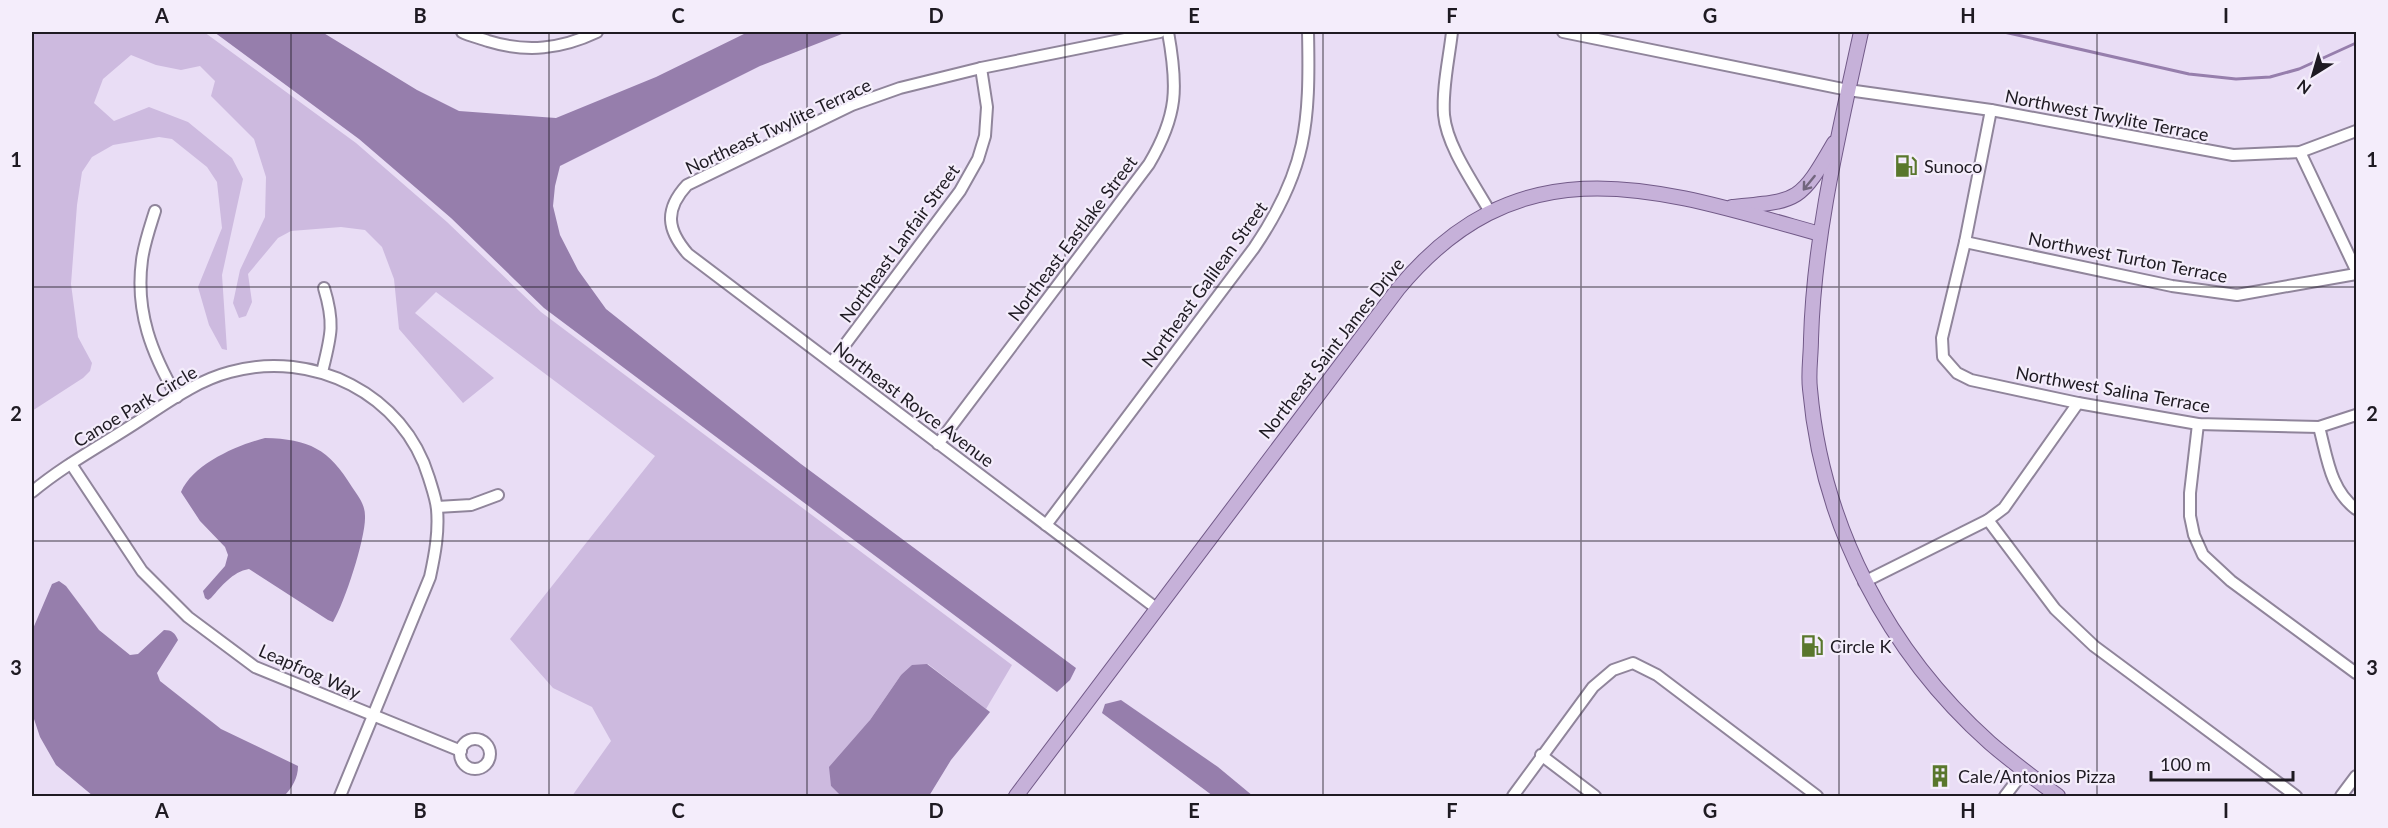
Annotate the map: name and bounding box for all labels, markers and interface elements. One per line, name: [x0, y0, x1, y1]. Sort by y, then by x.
text: A: [154, 3, 169, 27]
text: B: [413, 3, 427, 27]
text: C: [671, 3, 685, 27]
text: D: [928, 3, 944, 27]
text: E: [1188, 3, 1200, 27]
text: F: [1446, 3, 1458, 27]
text: G: [1703, 3, 1717, 27]
text: H: [1960, 3, 1976, 27]
text: I: [2223, 3, 2229, 27]
north arrow: [2283, 45, 2343, 105]
street label: Northeast Twylite Terrace: [682, 73, 874, 179]
text: N: [2293, 76, 2314, 99]
street label: Northwest Twylite Terrace: [2003, 84, 2211, 146]
text: 1: [10, 147, 22, 171]
text: 1: [2366, 147, 2378, 171]
street label: Northeast Eastlake Street: [1003, 151, 1142, 325]
fuel station icon: Sunoco: [1893, 153, 1919, 179]
place label: Sunoco: [1924, 155, 1983, 177]
street label: Northeast Lanfair Street: [834, 159, 964, 326]
one-way arrow: [1802, 175, 1815, 191]
street label: Northeast Galilean Street: [1137, 196, 1272, 371]
street label: Northwest Turton Terrace: [2027, 227, 2229, 287]
street label: Northeast Saint James Drive: [1254, 253, 1408, 443]
street label: Northeast Royce Avenue: [829, 336, 999, 472]
street label: Canoe Park Circle: [69, 361, 201, 451]
street label: Northwest Salina Terrace: [2014, 361, 2212, 417]
text: 2: [10, 401, 22, 425]
text: 2: [2366, 401, 2378, 425]
fuel station icon: Circle K: [1799, 633, 1825, 659]
place label: Circle K: [1830, 635, 1891, 657]
street label: Leapfrog Way: [256, 639, 365, 704]
text: 3: [10, 655, 22, 679]
text: 3: [2366, 655, 2378, 679]
scale bar: [2151, 744, 2294, 782]
text: 100 m: [2160, 753, 2211, 775]
building icon: Cale/Antonios Pizza: [1927, 763, 1953, 789]
place label: Cale/Antonios Pizza: [1958, 765, 2116, 787]
text: A: [154, 798, 169, 822]
text: B: [413, 798, 427, 822]
text: C: [671, 798, 685, 822]
text: D: [928, 798, 944, 822]
text: E: [1188, 798, 1200, 822]
text: F: [1446, 798, 1458, 822]
text: G: [1703, 798, 1717, 822]
text: H: [1960, 798, 1976, 822]
text: I: [2223, 798, 2229, 822]

